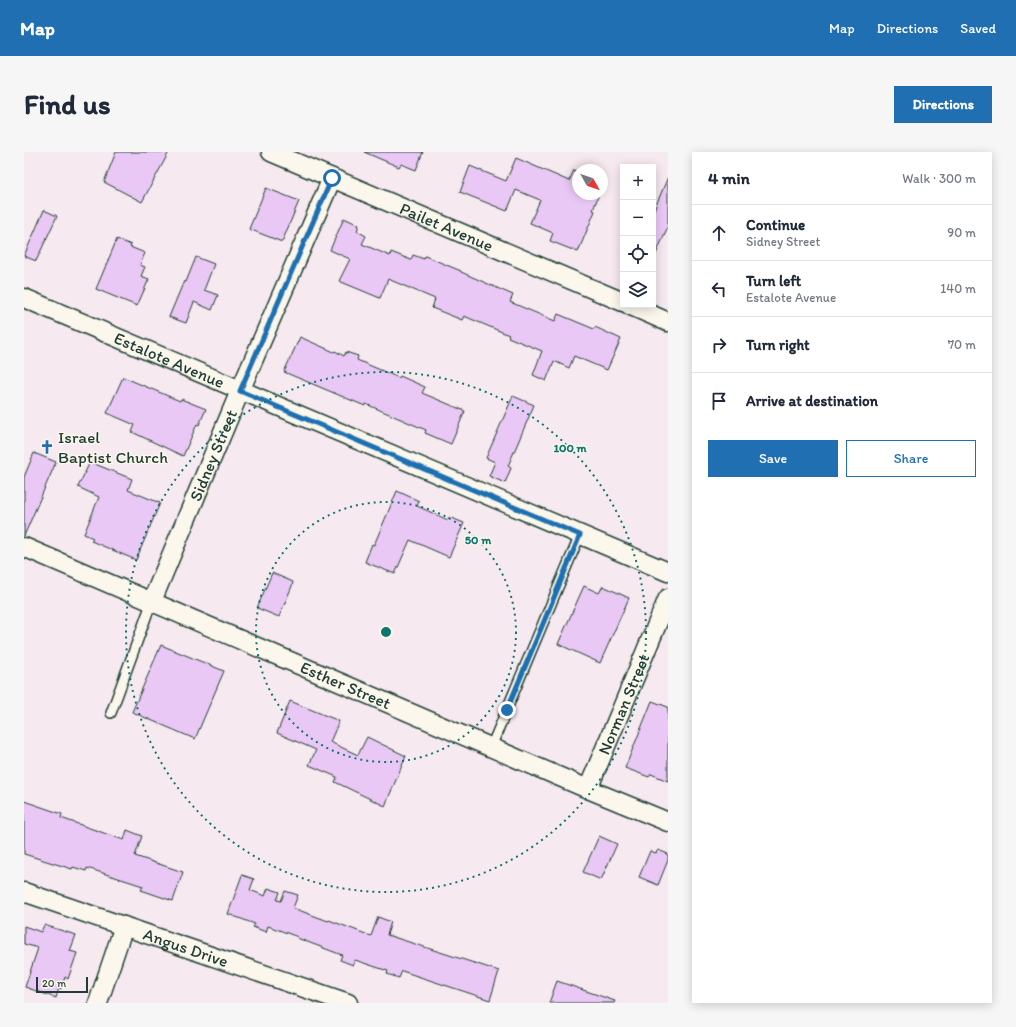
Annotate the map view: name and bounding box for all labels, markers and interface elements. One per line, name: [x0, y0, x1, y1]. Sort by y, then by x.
text: Map: [20, 17, 55, 40]
text: Map: [829, 20, 855, 37]
text: Directions: [877, 20, 938, 37]
text: Saved: [960, 20, 996, 37]
button: Directions: [894, 86, 992, 123]
text: Find us: [24, 87, 111, 121]
north arrow: [572, 164, 608, 200]
map controls: [620, 164, 656, 308]
button: +: [620, 164, 656, 200]
text: 4 min: [708, 168, 750, 188]
route start: [323, 169, 341, 187]
text: Walk · 300 m: [902, 171, 976, 186]
street label: Pailet Avenue: [397, 198, 496, 256]
button: −: [620, 200, 656, 236]
text: Continue: [746, 216, 805, 234]
icon: ahead: [708, 222, 730, 244]
text: 90 m: [947, 225, 976, 240]
text: Sidney Street: [746, 234, 820, 249]
button: locate: [620, 236, 656, 272]
button: layers: [620, 272, 656, 308]
text: Turn left: [746, 272, 801, 290]
icon: left: [708, 278, 730, 300]
text: 140 m: [940, 281, 976, 296]
text: Estalote Avenue: [746, 290, 836, 305]
street label: Estalote Avenue: [111, 328, 228, 392]
icon: right: [708, 334, 730, 356]
text: Turn right: [746, 336, 810, 354]
text: 70 m: [948, 337, 976, 352]
icon: arrive: [708, 390, 730, 412]
text: Arrive at destination: [746, 392, 878, 410]
street label: Sidney Street: [185, 406, 241, 504]
place label: Israel Baptist Church: [58, 427, 168, 467]
church icon: Israel Baptist Church: [39, 439, 55, 455]
button: Save: [708, 440, 838, 477]
button: Share: [846, 440, 976, 477]
text: 100 m: [553, 441, 587, 455]
text: 50 m: [465, 533, 492, 547]
centre of rings: [379, 625, 393, 639]
street label: Norman Street: [594, 651, 654, 758]
street label: Esther Street: [297, 657, 394, 713]
route end: [498, 701, 516, 719]
street label: Angus Drive: [141, 924, 231, 971]
scale bar: [36, 975, 88, 994]
text: 20 m: [42, 977, 66, 990]

